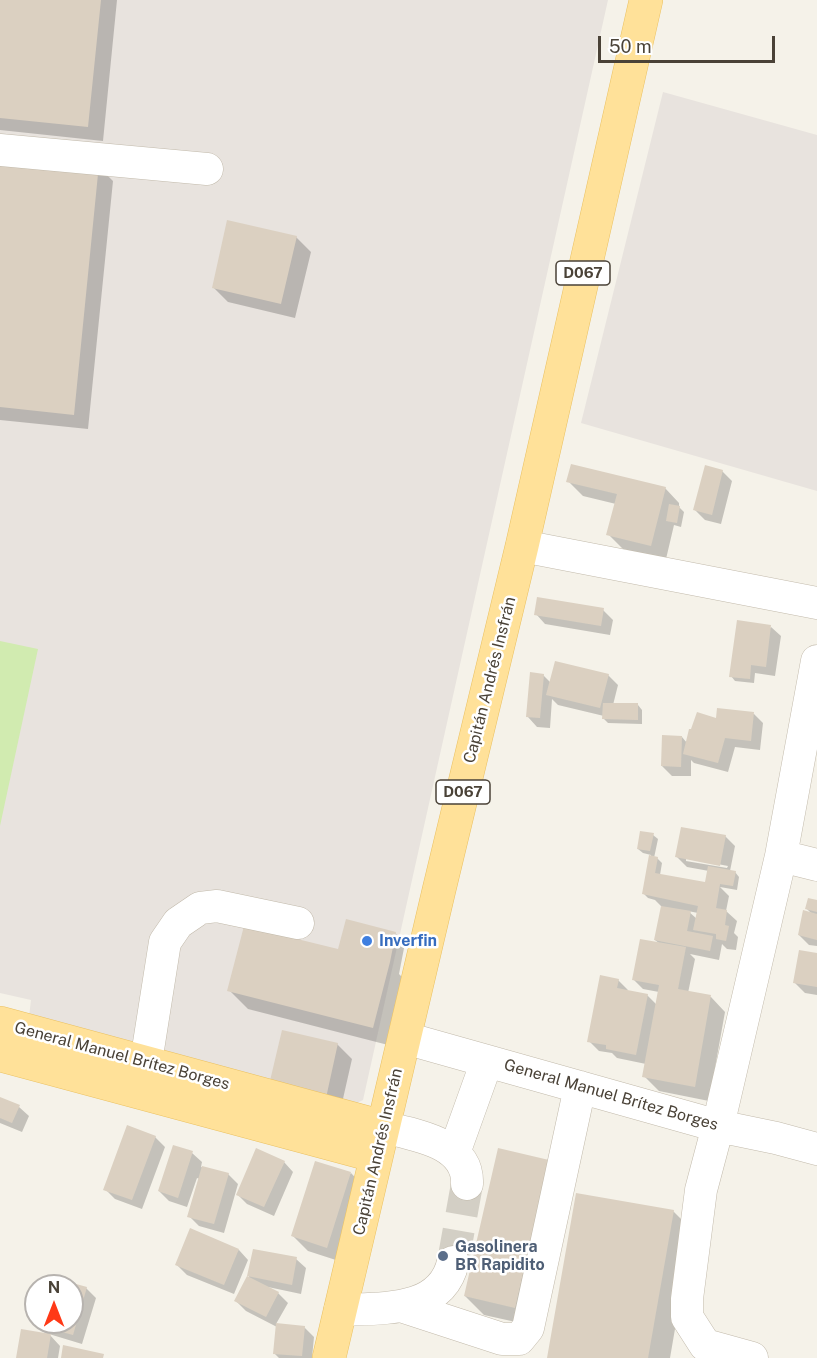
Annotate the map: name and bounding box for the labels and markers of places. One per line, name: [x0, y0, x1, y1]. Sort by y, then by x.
place label: Inverfin: [379, 931, 437, 951]
marker: Inverfin: [360, 934, 374, 948]
place label: Gasolinera BR Rapidito: [455, 1237, 545, 1275]
marker: Gasolinera BR Rapidito: [436, 1249, 450, 1263]

